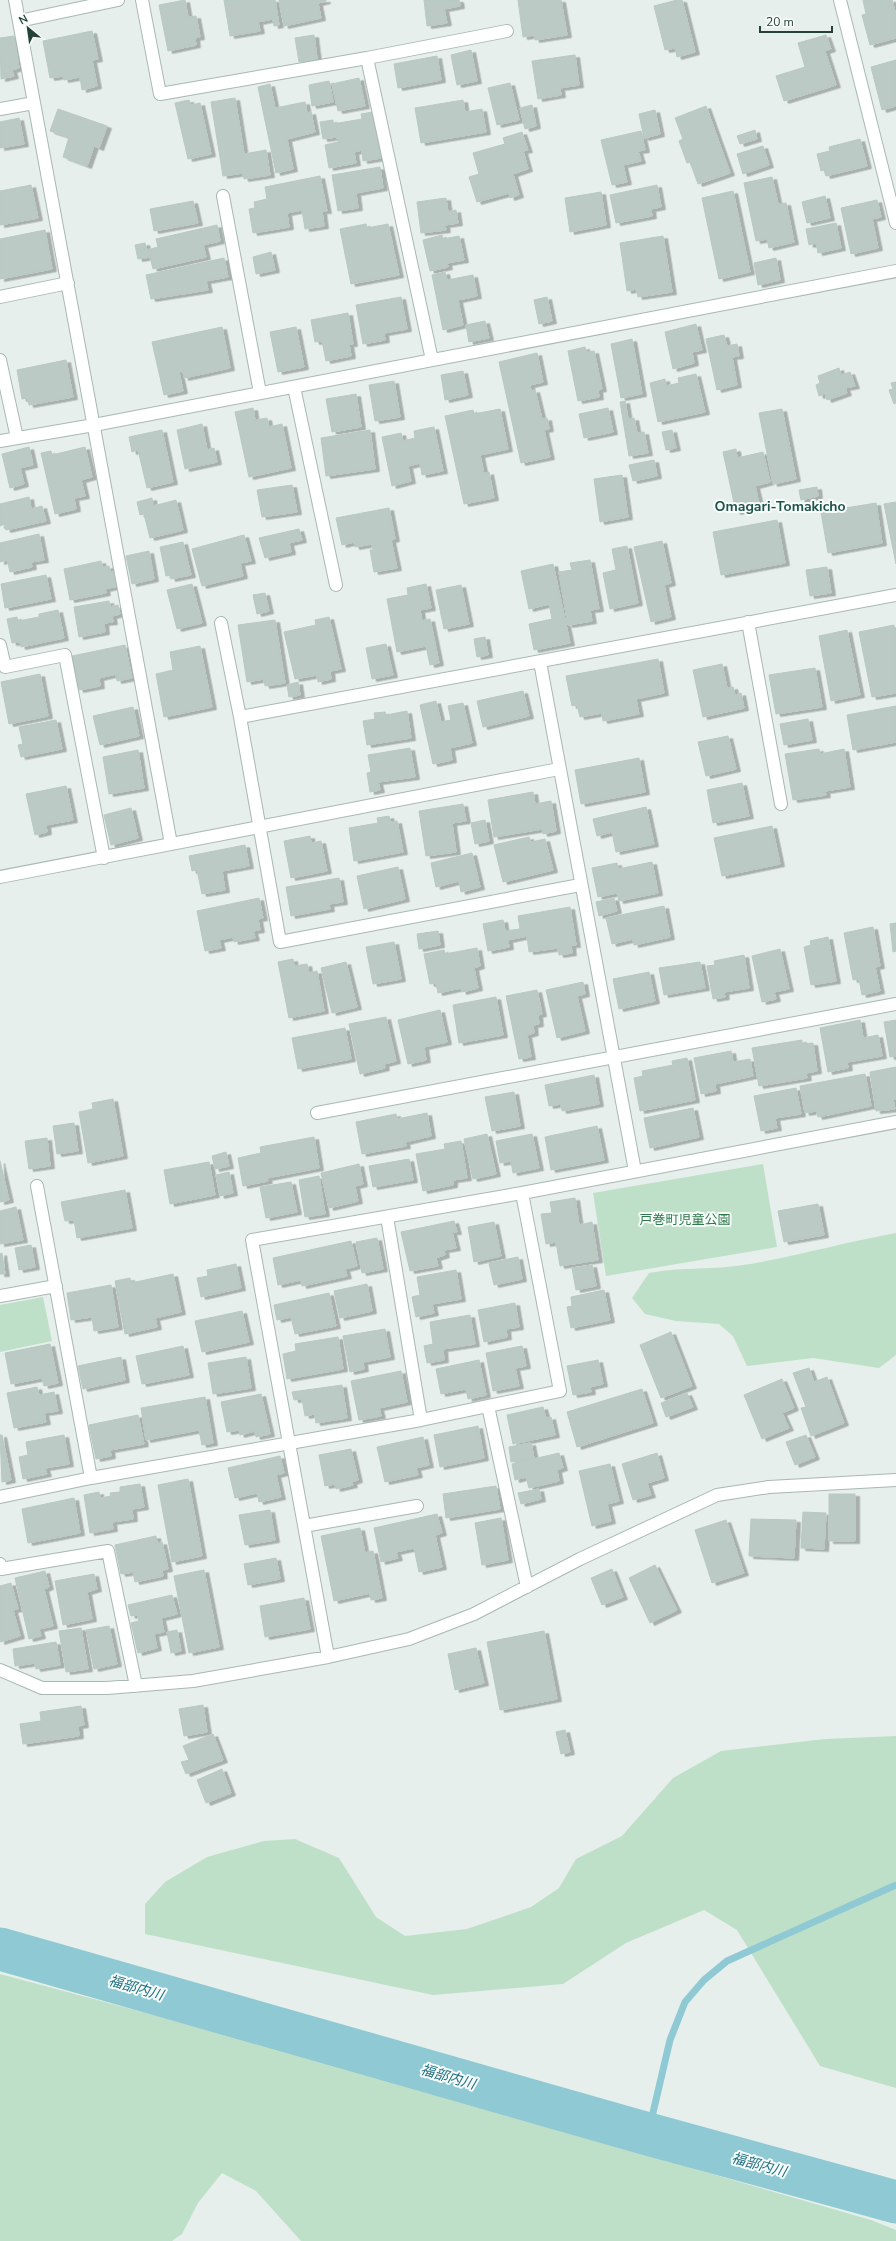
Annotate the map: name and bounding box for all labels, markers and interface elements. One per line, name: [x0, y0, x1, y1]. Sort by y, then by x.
north arrow: [8, 8, 48, 48]
scale bar: [760, 8, 832, 34]
text: N: [16, 11, 31, 28]
text: 20 m: [766, 14, 794, 30]
district label: Omagari-Tomakicho: [714, 497, 846, 516]
park label: 戸巻町児童公園: [639, 1211, 731, 1229]
water label: 福部内川: [106, 1971, 167, 2005]
water label: 福部内川: [418, 2060, 479, 2094]
water label: 福部内川: [729, 2149, 790, 2182]

